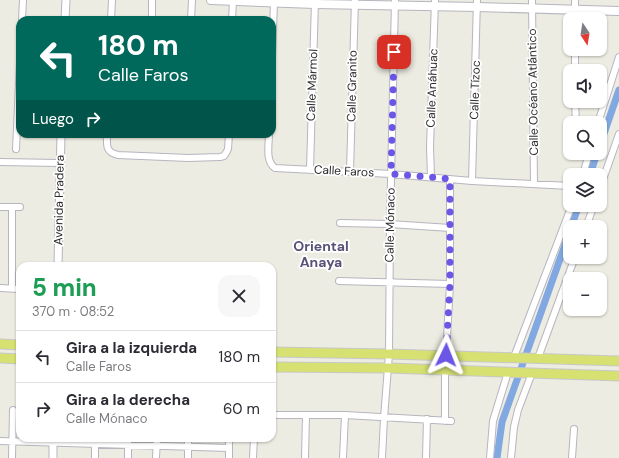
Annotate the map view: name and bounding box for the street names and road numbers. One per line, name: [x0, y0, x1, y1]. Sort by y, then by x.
street label: Calle Océano Atlántico: [524, 28, 542, 156]
street label: Calle Anáhuac: [423, 48, 441, 128]
street label: Calle Mármol: [303, 49, 321, 121]
street label: Calle Granito: [343, 50, 361, 122]
street label: Calle Tízoc: [466, 60, 484, 120]
street label: Avenida Pradera: [50, 155, 68, 245]
street label: Calle Faros: [313, 161, 375, 181]
street label: Calle Mónaco: [381, 187, 399, 263]

